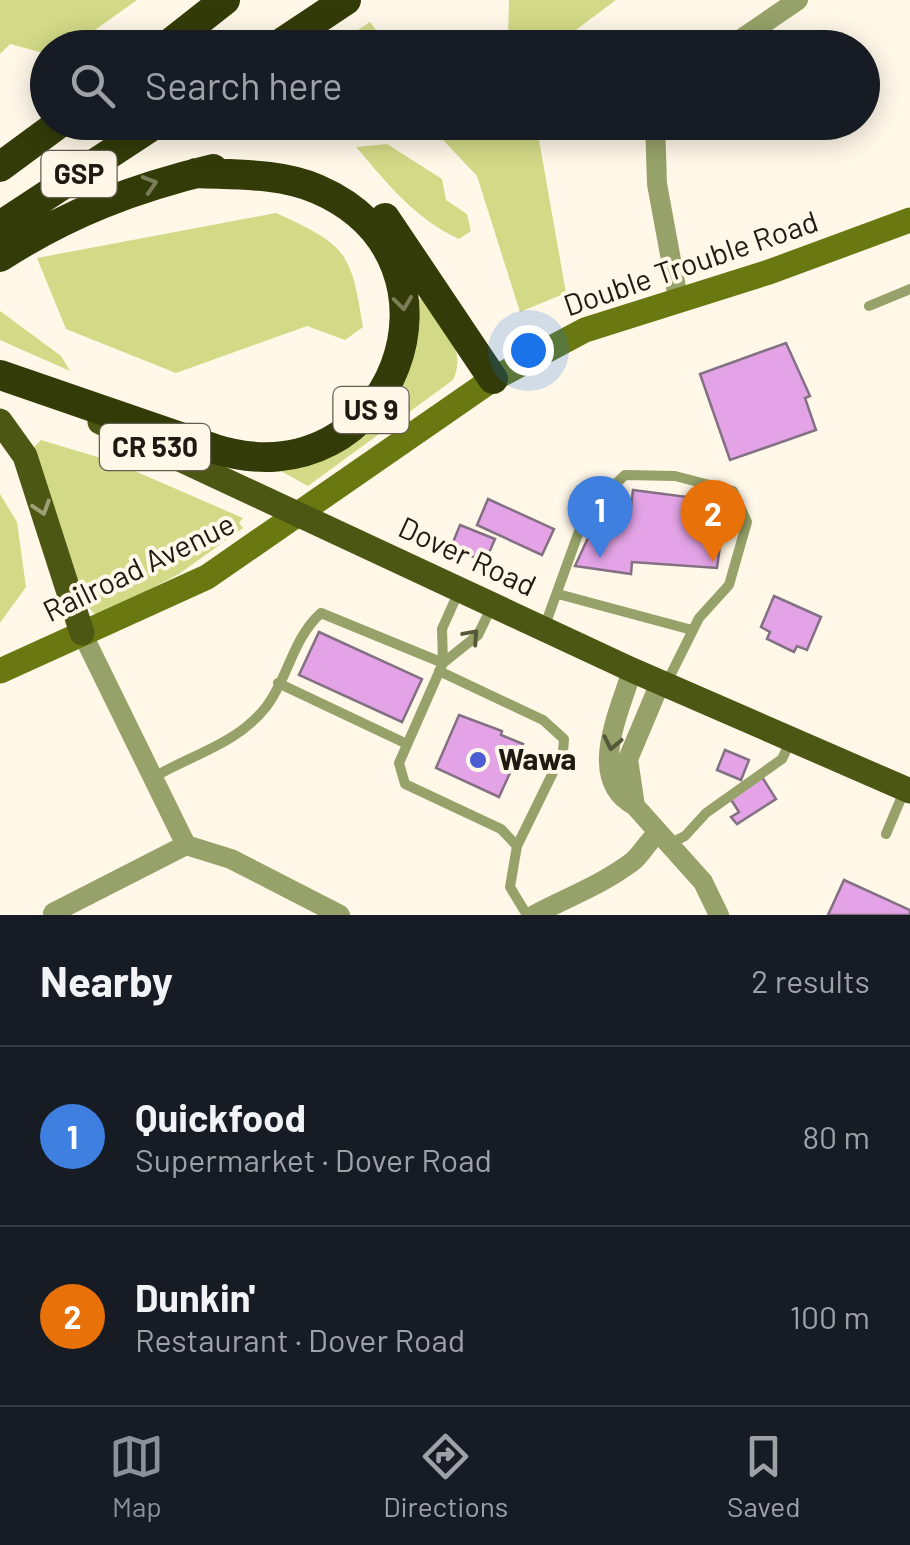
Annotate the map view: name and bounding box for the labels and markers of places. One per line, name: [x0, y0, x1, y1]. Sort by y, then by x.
pin: 1: [568, 476, 632, 558]
pin: 2: [680, 480, 746, 562]
place label: Wawa: [498, 740, 576, 776]
marker: Wawa: [467, 749, 489, 771]

